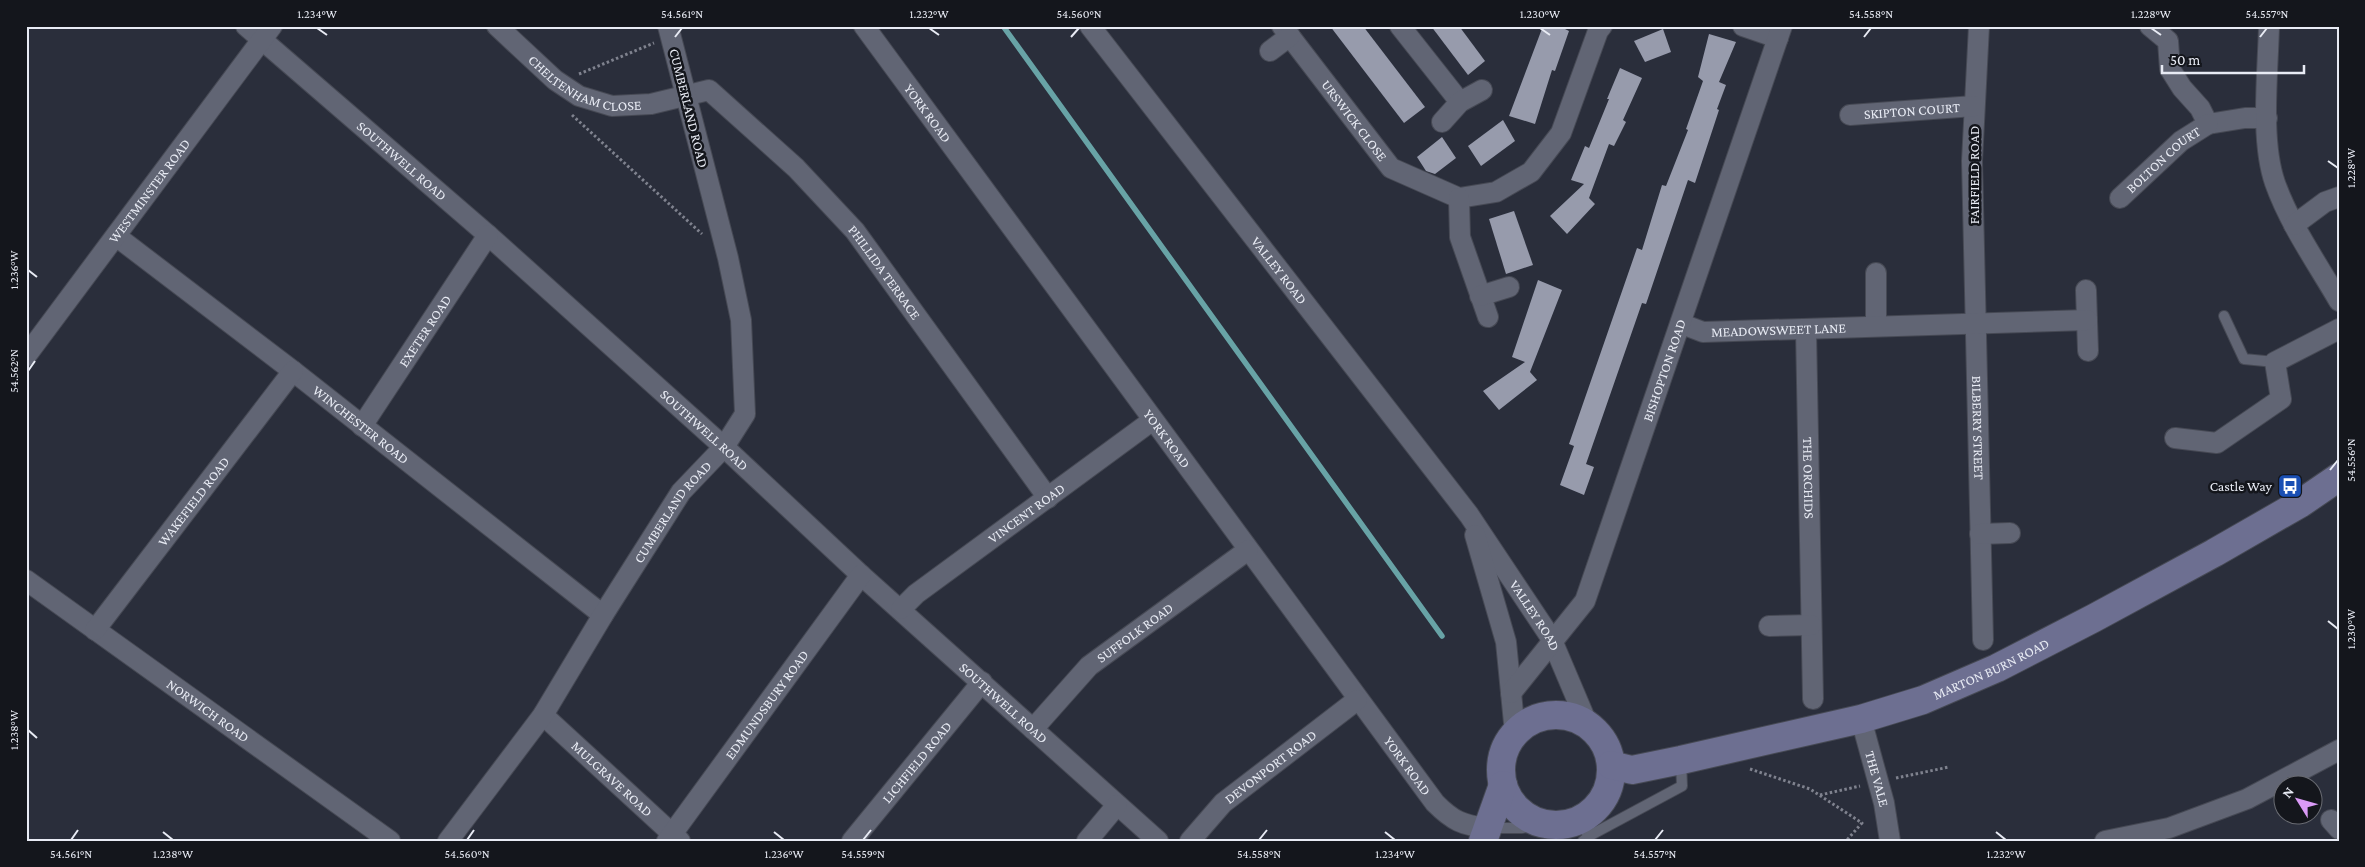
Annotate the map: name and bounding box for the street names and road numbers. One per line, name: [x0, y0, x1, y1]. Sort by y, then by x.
street label: CUMBERLAND ROAD: [666, 47, 712, 169]
street label: CHELTENHAM CLOSE: [525, 52, 642, 114]
street label: URSWICK CLOSE: [1318, 77, 1391, 164]
street label: YORK ROAD: [901, 80, 955, 146]
street label: SKIPTON COURT: [1863, 99, 1961, 122]
street label: SOUTHWELL ROAD: [354, 118, 450, 204]
street label: BOLTON COURT: [2123, 123, 2204, 196]
street label: FAIRFIELD ROAD: [1966, 126, 1982, 224]
street label: WESTMINSTER ROAD: [105, 136, 193, 246]
street label: PHILLIDA TERRACE: [845, 221, 924, 323]
street label: VALLEY ROAD: [1248, 233, 1310, 307]
street label: EXETER ROAD: [395, 292, 454, 370]
street label: BISHOPTON ROAD: [1639, 317, 1689, 423]
street label: MEADOWSWEET LANE: [1711, 320, 1847, 340]
street label: BILBERRY STREET: [1969, 376, 1987, 480]
street label: WINCHESTER ROAD: [310, 382, 412, 467]
street label: SOUTHWELL ROAD: [657, 386, 752, 474]
street label: YORK ROAD: [1140, 406, 1194, 471]
street label: THE ORCHIDS: [1800, 437, 1818, 519]
street label: WAKEFIELD ROAD: [154, 454, 233, 549]
street label: CUMBERLAND ROAD: [630, 457, 715, 566]
street label: VINCENT ROAD: [985, 480, 1068, 546]
street label: VALLEY ROAD: [1507, 577, 1563, 653]
street label: SUFFOLK ROAD: [1093, 599, 1176, 666]
street label: MARTON BURN ROAD: [1931, 635, 2052, 703]
street label: EDMUNDSBURY ROAD: [721, 647, 812, 762]
street label: SOUTHWELL ROAD: [956, 659, 1051, 746]
street label: NORWICH ROAD: [164, 676, 252, 745]
street label: LICHFIELD ROAD: [879, 718, 955, 806]
street label: DEVONPORT ROAD: [1221, 726, 1319, 807]
street label: YORK ROAD: [1381, 733, 1435, 798]
street label: MULGRAVE ROAD: [568, 738, 656, 820]
street label: THE VALE: [1862, 749, 1893, 809]

